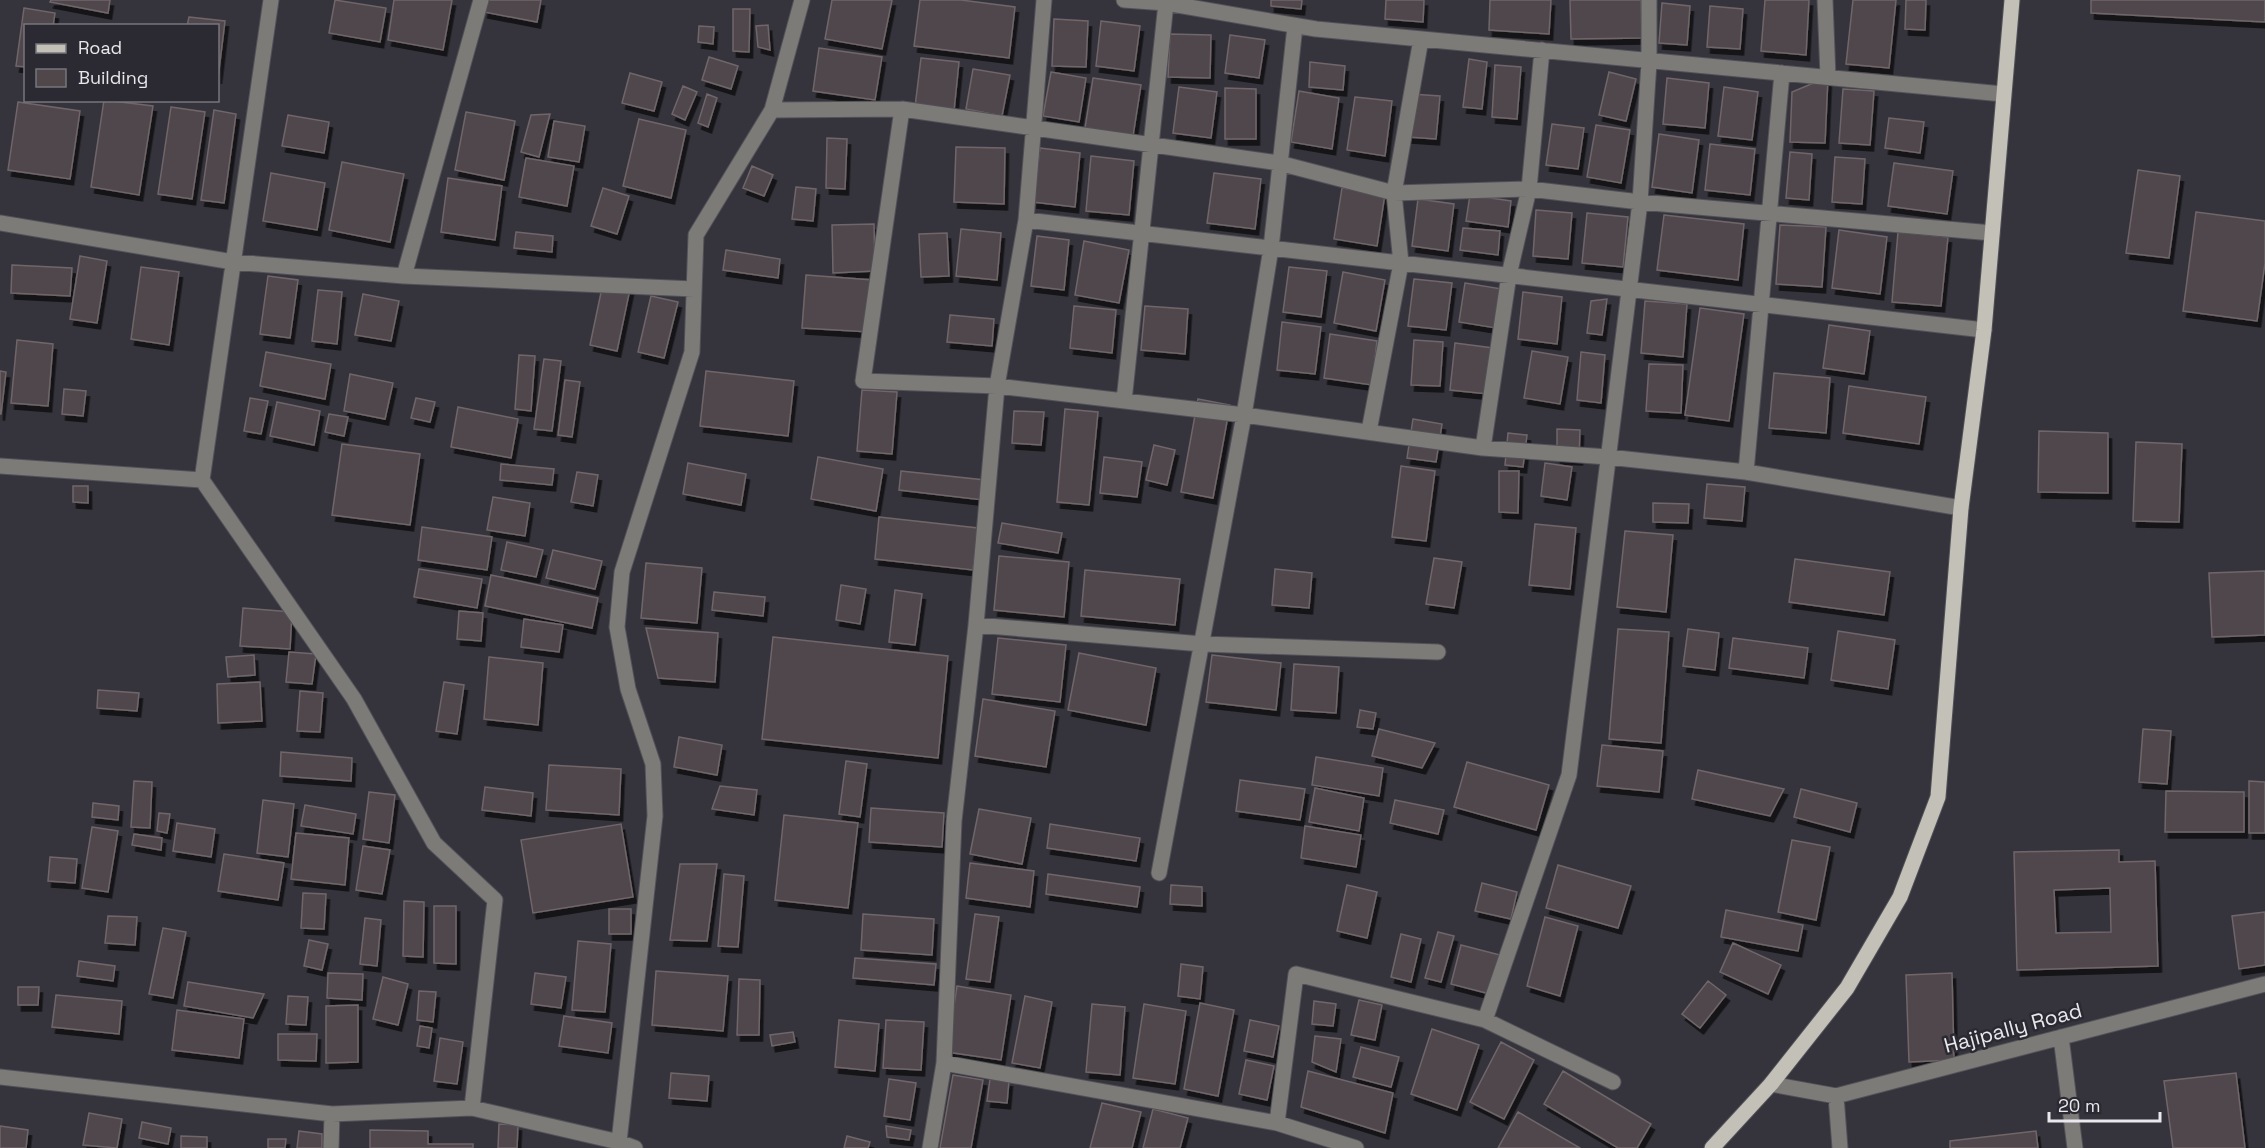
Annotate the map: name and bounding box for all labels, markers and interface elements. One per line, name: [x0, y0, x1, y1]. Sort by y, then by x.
legend: [24, 24, 219, 102]
text: Road: [78, 36, 122, 59]
text: Building: [78, 66, 148, 89]
street label: Hajipally Road: [1941, 996, 2085, 1059]
scale bar: [2049, 1085, 2160, 1123]
text: 20 m: [2058, 1094, 2101, 1117]

